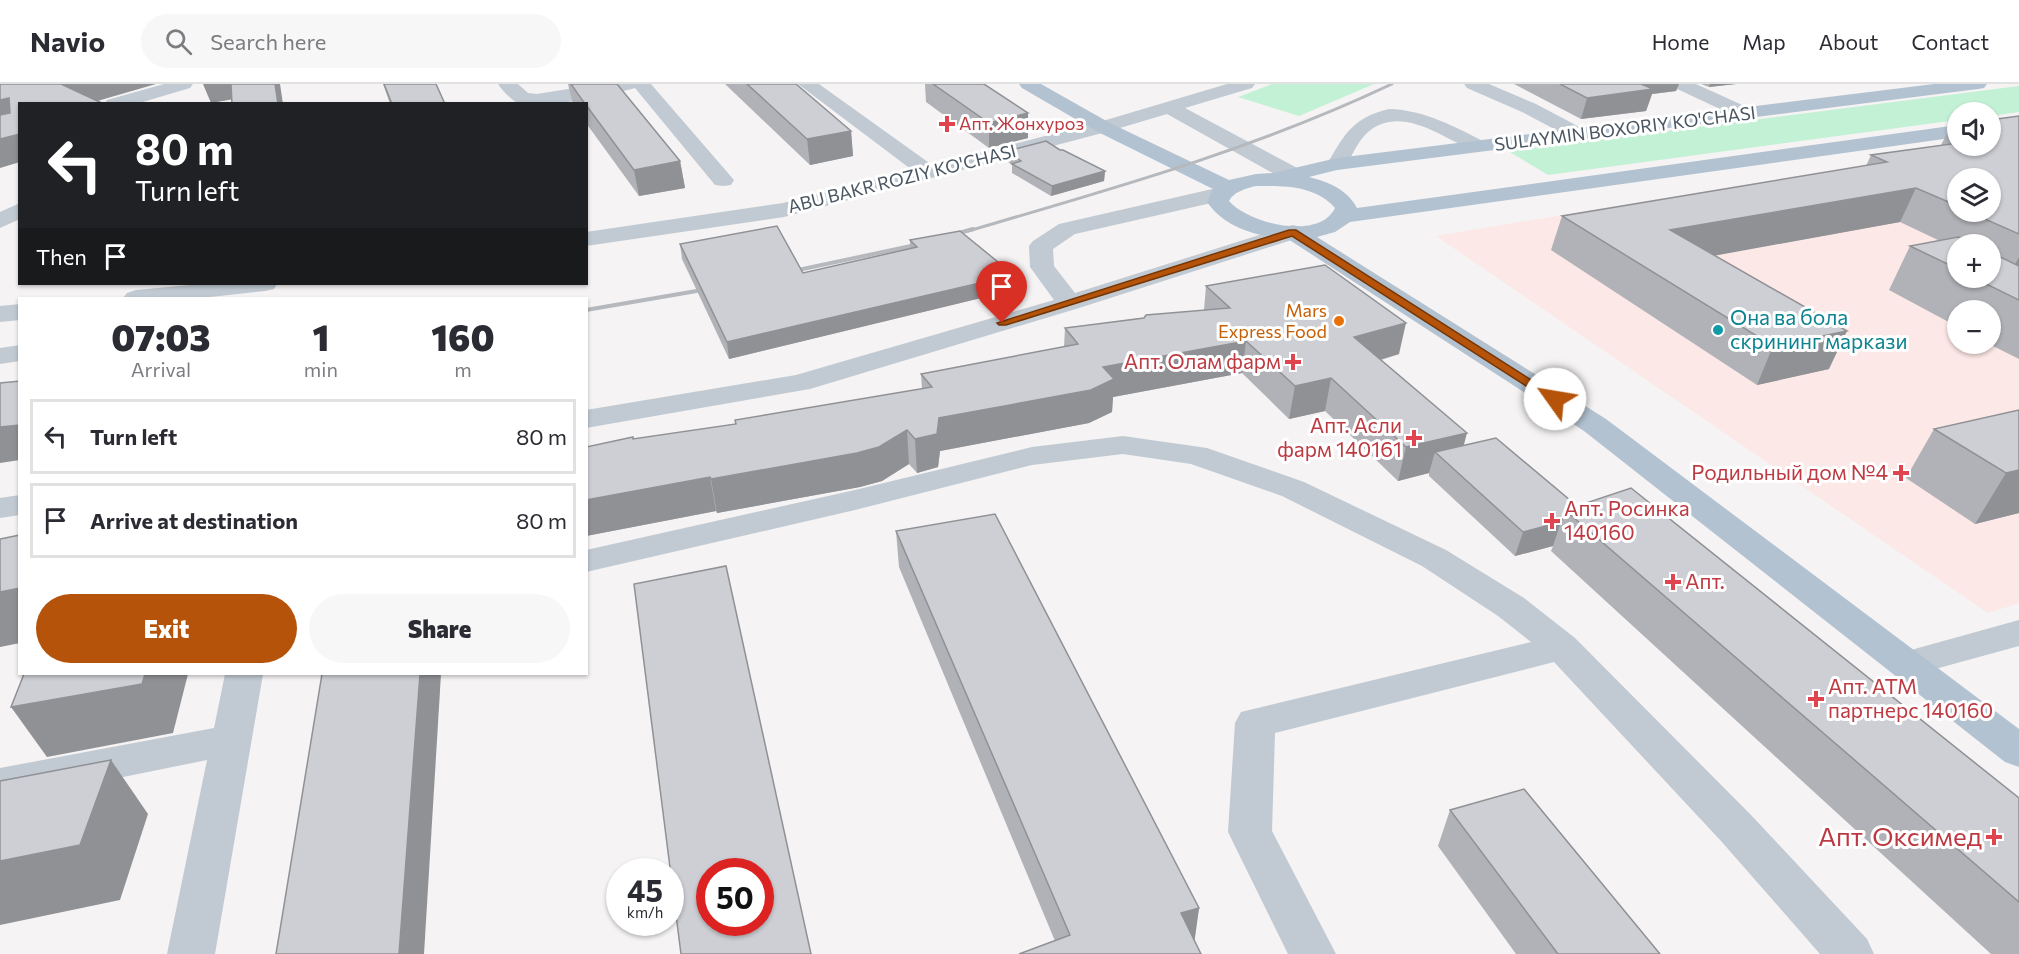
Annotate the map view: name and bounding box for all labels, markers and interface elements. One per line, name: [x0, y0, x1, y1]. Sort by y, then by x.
search box: [141, 14, 561, 68]
text: Navio: [30, 24, 105, 58]
icon: search: [162, 25, 195, 58]
text: Search here: [210, 28, 326, 55]
text: Home: [1652, 29, 1709, 54]
text: Map: [1742, 29, 1786, 54]
text: About: [1819, 29, 1878, 54]
text: Contact: [1911, 29, 1989, 54]
street label: SULAYMIN BOXORIY KO'CHASI: [1493, 101, 1757, 155]
map controls: [1947, 102, 2001, 354]
button: sound: [1947, 102, 2001, 156]
place label: Апт. Жонхуроз: [959, 112, 1084, 134]
marker: Апт. Жонхуроз: [940, 117, 954, 131]
text: 80 m: [135, 122, 234, 174]
icon: left: [36, 126, 114, 204]
street label: ABU BAKR ROZIY KO'CHASI: [785, 139, 1018, 217]
button: layers: [1947, 168, 2001, 222]
text: Turn left: [135, 174, 239, 207]
button: +: [1947, 234, 2001, 288]
icon: arrive: [99, 240, 132, 273]
text: Then: [36, 243, 87, 270]
pin: [976, 261, 1027, 323]
icon: arrive: [985, 270, 1018, 303]
place label: Mars Express Food: [1218, 299, 1327, 342]
button: −: [1947, 300, 2001, 354]
place label: Она ва бола скрининг маркази: [1730, 304, 1908, 353]
text: 07:03: [111, 314, 210, 358]
text: 1: [312, 314, 329, 358]
text: 160: [431, 314, 495, 358]
marker: Mars Express Food: [1332, 314, 1346, 328]
marker: Она ва бола скрининг маркази: [1711, 323, 1725, 337]
place label: Апт. Олам фарм: [1124, 348, 1281, 373]
marker: Апт. Олам фарм: [1286, 355, 1300, 369]
text: Arrival: [131, 357, 191, 381]
text: min: [304, 357, 338, 381]
text: m: [454, 357, 472, 381]
position arrow: [1523, 367, 1587, 431]
place label: Апт. Асли фарм 140161: [1277, 412, 1402, 461]
icon: left: [39, 420, 72, 453]
text: Turn left: [90, 423, 177, 450]
text: 80 m: [516, 423, 567, 450]
marker: Апт. Асли фарм 140161: [1407, 431, 1421, 445]
place label: Родильный дом №4: [1691, 459, 1888, 484]
marker: Родильный дом №4: [1892, 464, 1910, 482]
place label: Апт. Росинка 140160: [1564, 495, 1690, 544]
icon: arrive: [39, 504, 72, 537]
text: Arrive at destination: [90, 507, 298, 534]
text: 80 m: [516, 507, 567, 534]
marker: Апт. Росинка 140160: [1545, 514, 1559, 528]
place label: Апт.: [1685, 568, 1725, 593]
marker: Апт.: [1666, 575, 1680, 589]
button: Exit: [36, 594, 297, 663]
button: Share: [309, 594, 570, 663]
place label: Апт. АТМ партнерс 140160: [1828, 673, 1993, 722]
marker: Апт. АТМ партнерс 140160: [1809, 692, 1823, 706]
place label: Апт. Оксимед: [1818, 820, 1982, 851]
marker: Апт. Оксимед: [1987, 830, 2001, 844]
speed limit sign: 50: [696, 858, 774, 936]
text: 45: [627, 871, 663, 908]
text: km/h: [627, 903, 663, 921]

